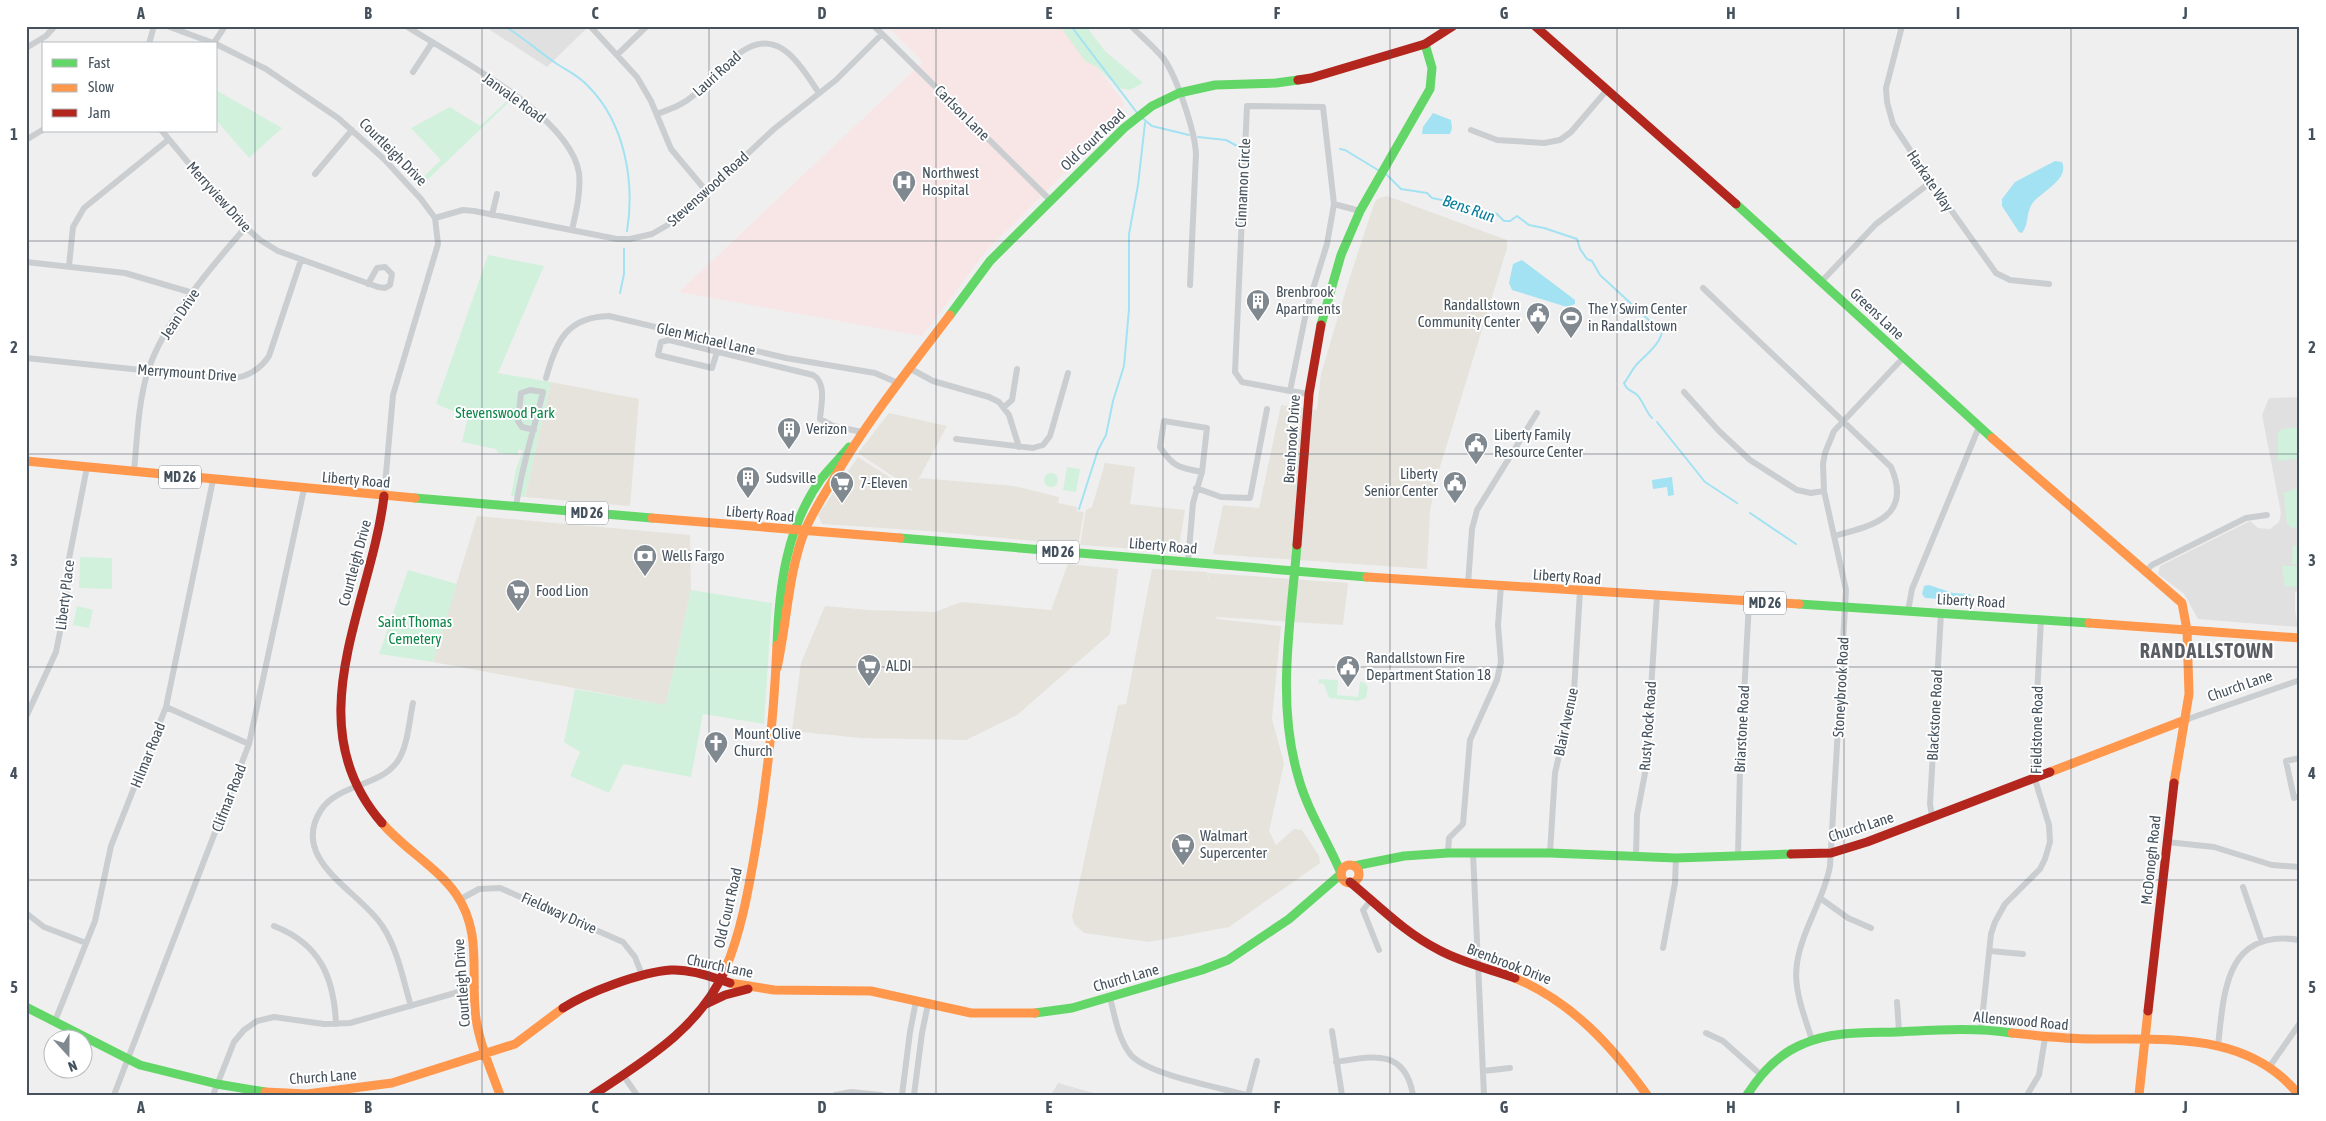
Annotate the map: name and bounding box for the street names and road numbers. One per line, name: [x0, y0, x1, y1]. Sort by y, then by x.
street label: Lauri Road: [689, 48, 744, 100]
street label: Janvale Road: [480, 69, 549, 126]
street label: Carlson Lane: [931, 82, 993, 144]
street label: Old Court Road: [1057, 105, 1128, 174]
street label: Courtleigh Drive: [356, 114, 431, 189]
street label: Cinnamon Circle: [1232, 138, 1253, 228]
street label: Harkate Way: [1904, 147, 1957, 215]
street label: Stevenswood Road: [664, 148, 752, 229]
street label: Merryview Drive: [184, 158, 255, 235]
street label: Greens Lane: [1847, 284, 1908, 343]
street label: Jean Drive: [157, 285, 203, 342]
street label: Glen Michael Lane: [655, 319, 757, 358]
street label: Merrymount Drive: [137, 361, 238, 384]
street label: Brenbrook Drive: [1280, 394, 1303, 484]
road number: MD 26: [159, 466, 201, 488]
street label: Liberty Road: [321, 468, 391, 491]
road number: MD 26: [566, 502, 608, 524]
street label: Liberty Road: [725, 502, 795, 525]
street label: Courtleigh Drive: [335, 518, 374, 608]
street label: Liberty Road: [1128, 534, 1198, 557]
road number: MD 26: [1037, 540, 1079, 564]
street label: Liberty Place: [52, 559, 77, 631]
street label: Liberty Road: [1532, 566, 1602, 587]
street label: Liberty Road: [1936, 590, 2006, 611]
road number: MD 26: [1744, 592, 1786, 614]
street label: Stoneybrook Road: [1829, 636, 1852, 738]
street label: Church Lane: [2205, 666, 2275, 705]
street label: Blackstone Road: [1924, 669, 1945, 761]
street label: Rusty Rock Road: [1636, 680, 1659, 771]
street label: Briarstone Road: [1731, 685, 1752, 773]
street label: Blair Avenue: [1550, 686, 1581, 758]
street label: Fieldstone Road: [2027, 686, 2046, 774]
street label: Hilmar Road: [127, 720, 168, 790]
street label: Clifmar Road: [208, 762, 249, 834]
street label: Church Lane: [1826, 808, 1896, 845]
street label: McDonogh Road: [2137, 814, 2164, 905]
street label: Old Court Road: [710, 866, 745, 950]
street label: Fieldway Drive: [519, 888, 600, 937]
street label: Courtleigh Drive: [450, 938, 473, 1028]
street label: Brenbrook Drive: [1465, 940, 1554, 987]
street label: Church Lane: [685, 950, 755, 981]
street label: Church Lane: [1091, 960, 1161, 995]
street label: Allenswood Road: [1973, 1008, 2069, 1033]
street label: Church Lane: [289, 1066, 357, 1087]

